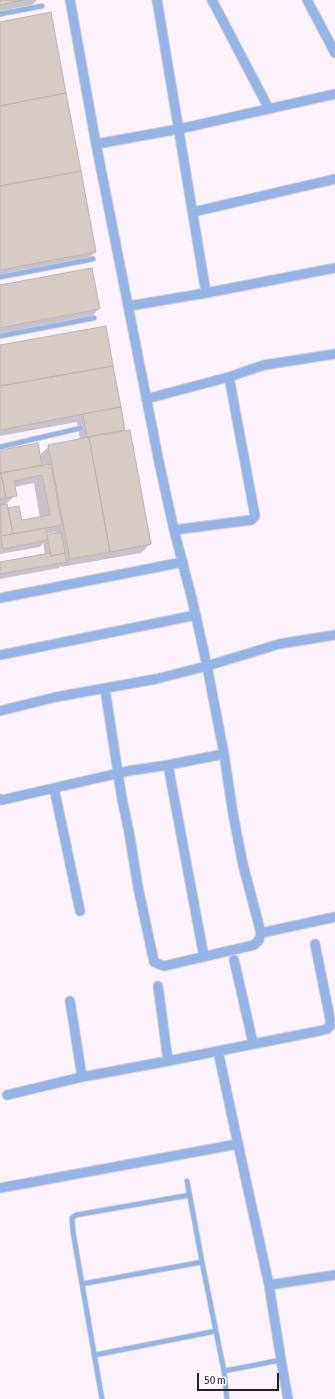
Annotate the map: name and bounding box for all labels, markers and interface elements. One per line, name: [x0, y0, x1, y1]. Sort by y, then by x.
scale bar: [199, 1365, 281, 1391]
text: 50 m: [204, 1373, 226, 1387]

